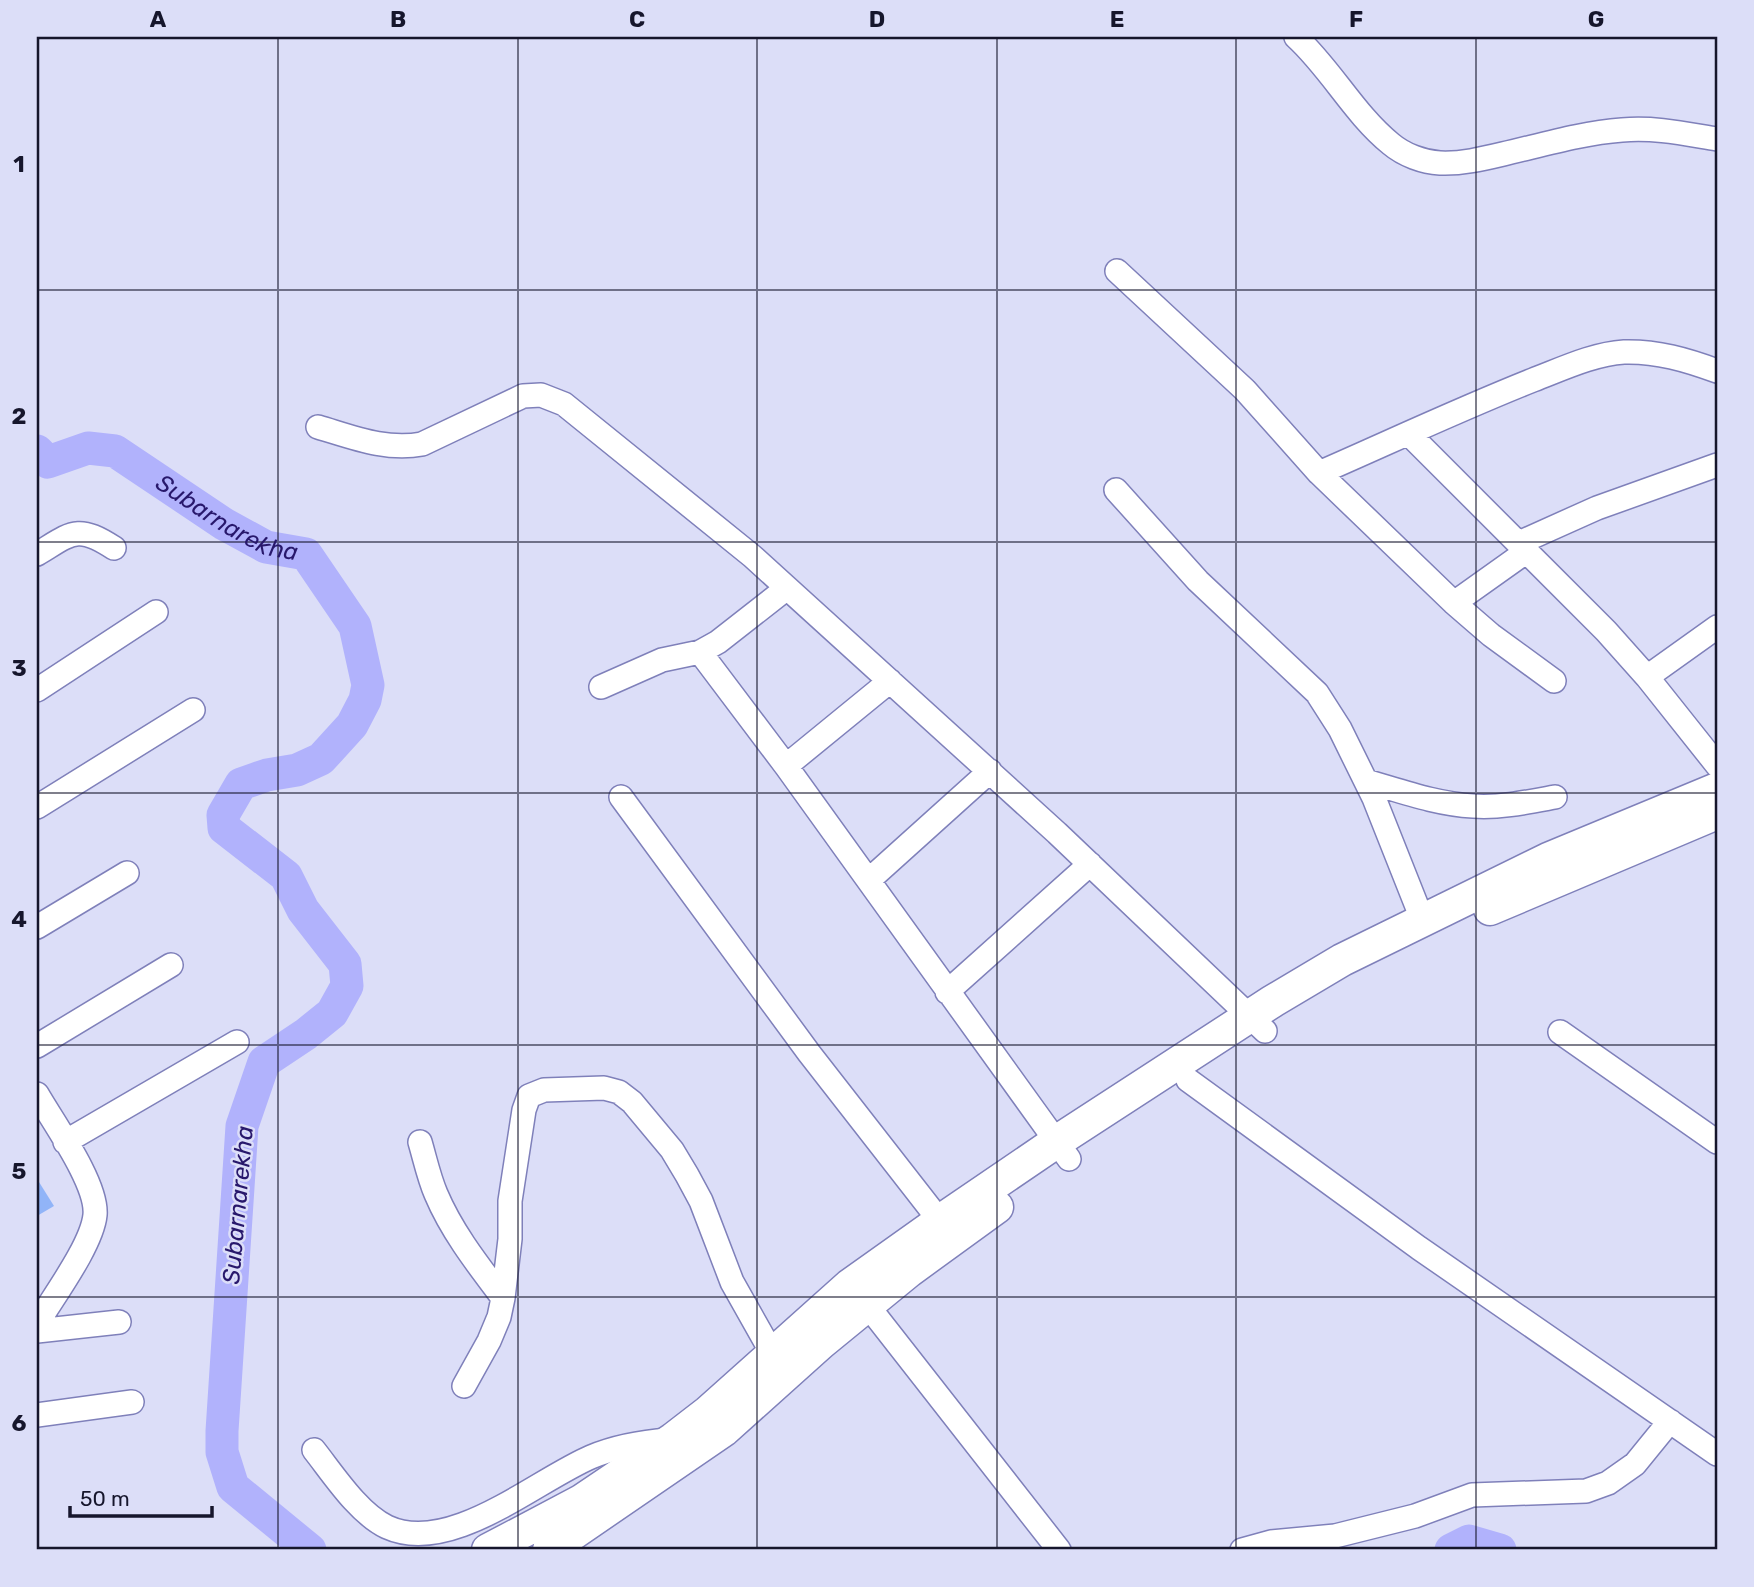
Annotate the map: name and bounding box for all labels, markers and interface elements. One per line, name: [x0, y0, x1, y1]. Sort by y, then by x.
text: A: [150, 5, 167, 33]
text: B: [390, 5, 406, 33]
text: C: [629, 5, 645, 33]
text: D: [869, 5, 885, 33]
text: E: [1110, 5, 1124, 33]
text: F: [1349, 5, 1363, 33]
text: G: [1588, 5, 1604, 33]
text: 1: [13, 150, 25, 178]
text: 2: [12, 402, 26, 430]
water label: Subarnarekha: [151, 469, 300, 566]
text: 3: [11, 654, 27, 682]
text: 4: [11, 905, 27, 933]
water label: Subarnarekha: [217, 1125, 259, 1285]
text: 5: [12, 1157, 27, 1185]
text: 6: [12, 1409, 27, 1437]
scale bar: [70, 1475, 212, 1519]
text: 50 m: [80, 1486, 130, 1511]

